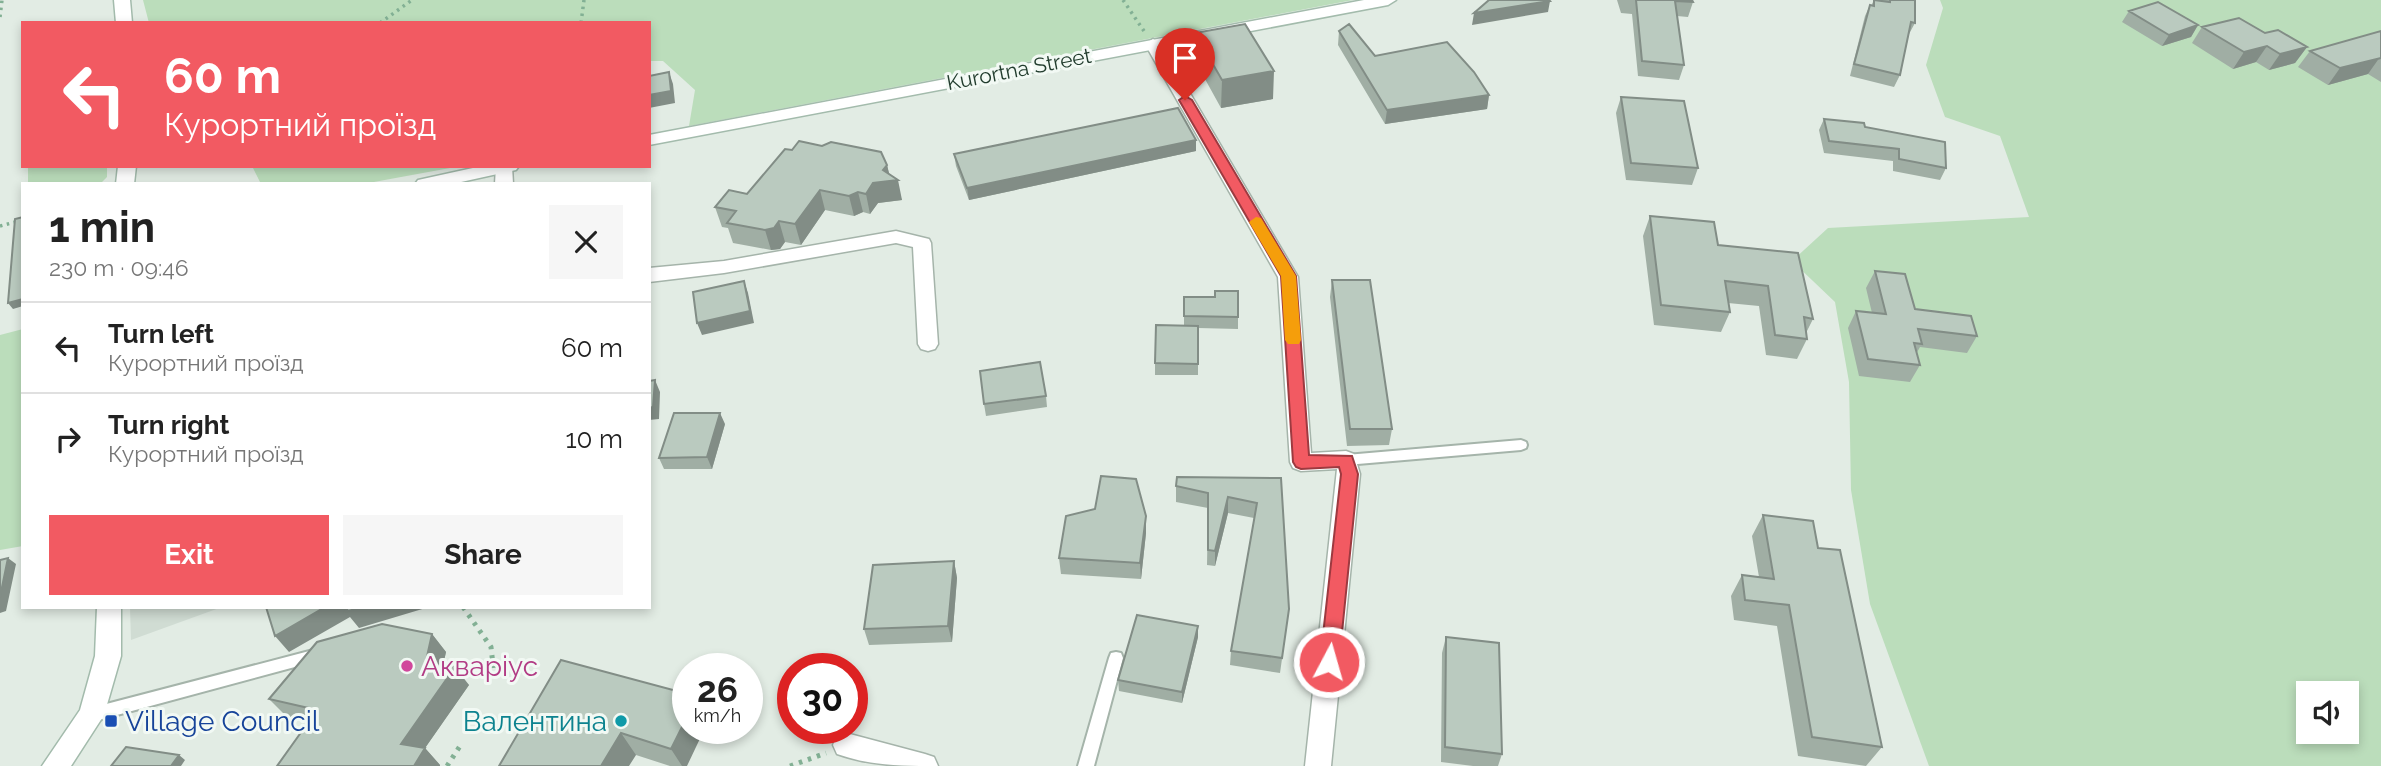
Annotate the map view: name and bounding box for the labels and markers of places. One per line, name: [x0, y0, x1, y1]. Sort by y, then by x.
pin: [1155, 28, 1215, 100]
place label: Акваріус: [421, 650, 538, 683]
marker: Акваріус: [399, 658, 415, 674]
place label: Village Council: [125, 705, 320, 738]
place label: Валентина: [463, 705, 607, 738]
marker: Village Council: [103, 713, 119, 729]
marker: Валентина: [613, 713, 629, 729]

